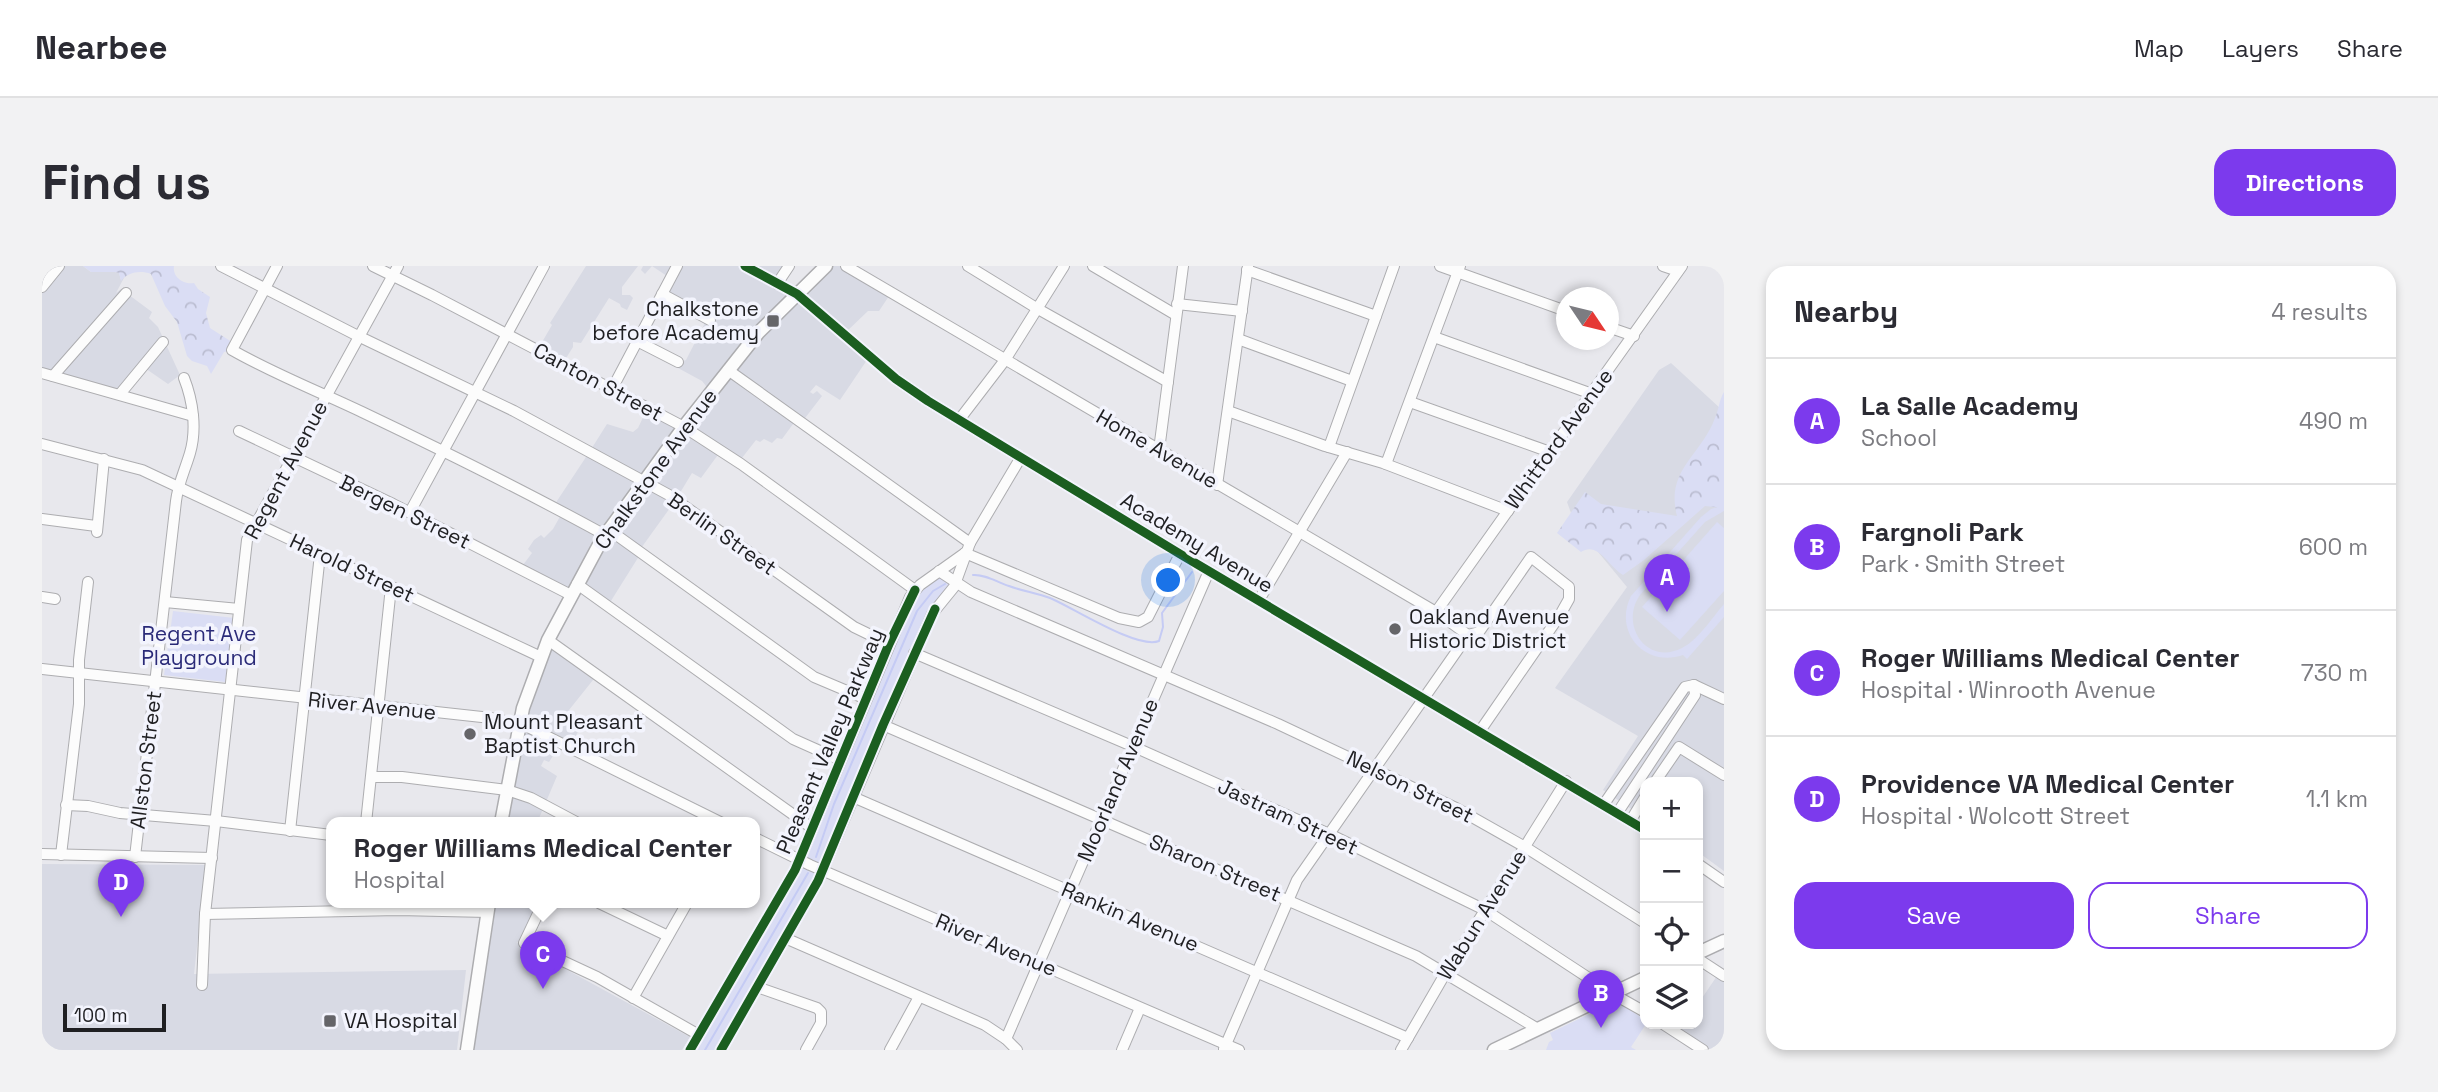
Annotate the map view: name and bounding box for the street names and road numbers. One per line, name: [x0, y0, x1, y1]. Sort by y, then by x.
street label: Canton Street: [529, 336, 668, 427]
street label: Whitford Avenue: [1498, 363, 1619, 514]
street label: Chalkstone Avenue: [588, 383, 723, 554]
street label: Regent Avenue: [238, 396, 333, 544]
street label: Home Avenue: [1091, 403, 1223, 494]
street label: Bergen Street: [335, 468, 475, 555]
street label: Berlin Street: [663, 486, 782, 581]
street label: Academy Avenue: [1116, 486, 1279, 599]
street label: Harold Street: [286, 527, 419, 608]
street label: Pleasant Valley Parkway: [770, 624, 889, 858]
street label: River Avenue: [307, 685, 438, 726]
street label: Allston Street: [124, 689, 167, 831]
street label: Moorland Avenue: [1071, 694, 1164, 866]
street label: Nelson Street: [1342, 744, 1478, 829]
street label: Jastram Street: [1214, 772, 1363, 861]
street label: Sharon Street: [1145, 828, 1285, 907]
street label: Wabun Avenue: [1431, 844, 1532, 985]
street label: Rankin Avenue: [1057, 875, 1203, 958]
street label: River Avenue: [932, 907, 1061, 982]

